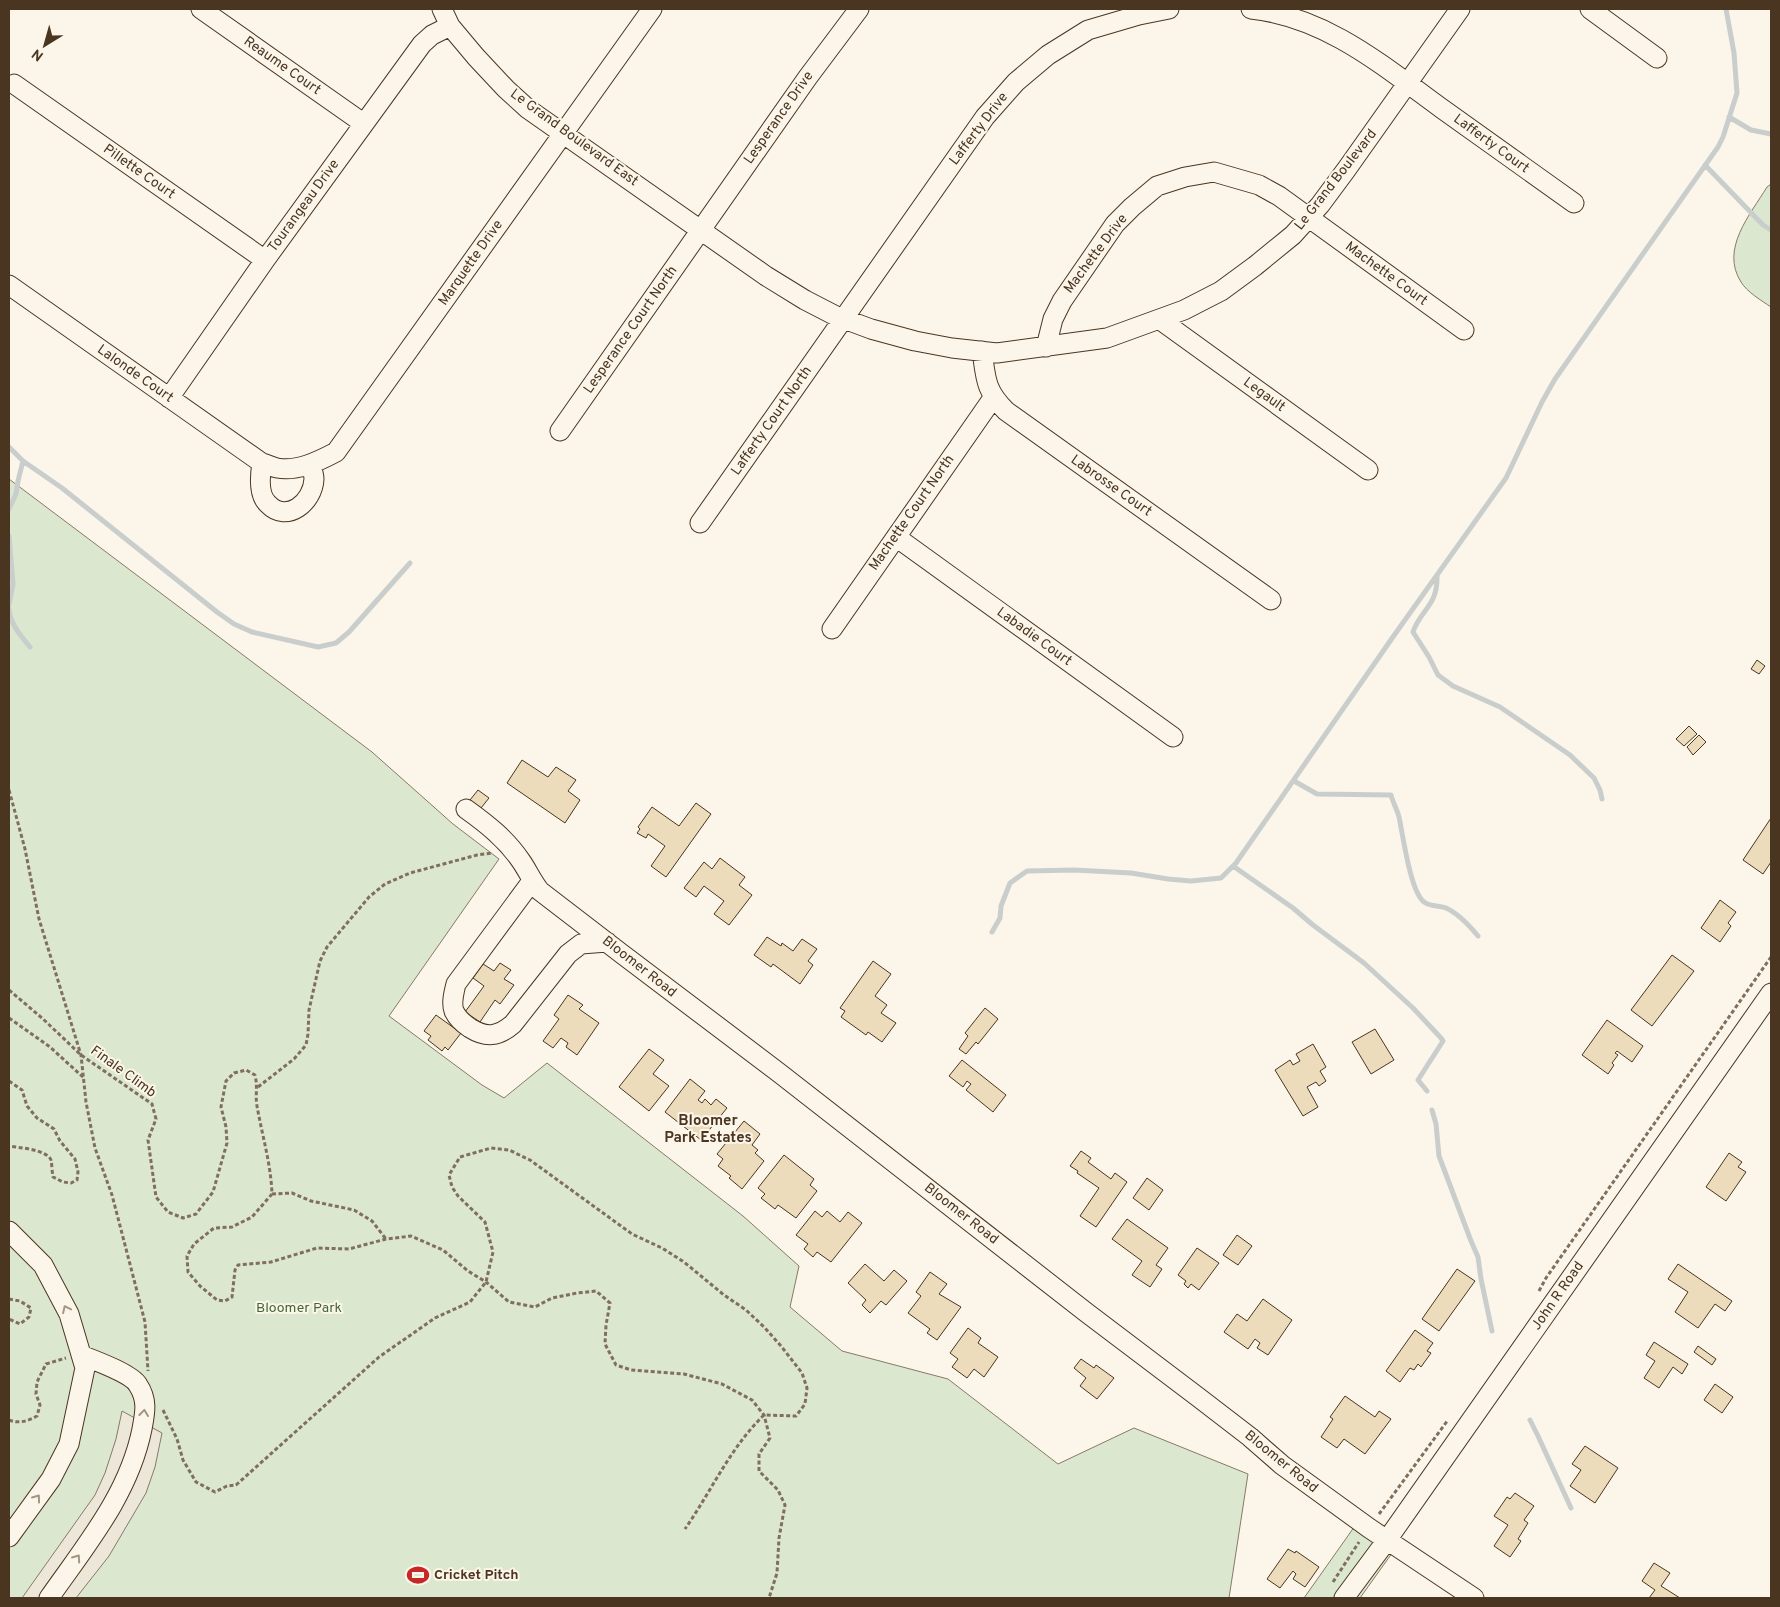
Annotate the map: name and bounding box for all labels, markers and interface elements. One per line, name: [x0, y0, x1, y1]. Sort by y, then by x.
north arrow: [20, 20, 70, 70]
street label: Reaume Court: [240, 33, 324, 99]
text: N: [29, 44, 47, 64]
street label: Lesperance Drive: [741, 68, 817, 168]
street label: Le Grand Boulevard East: [507, 86, 641, 190]
street label: Lafferty Drive: [946, 89, 1012, 169]
street label: Lafferty Court: [1450, 111, 1532, 177]
street label: Le Grand Boulevard: [1291, 126, 1381, 234]
street label: Pillette Court: [100, 141, 178, 203]
street label: Tourangeau Drive: [265, 156, 343, 256]
street label: Machette Drive: [1061, 211, 1131, 297]
street label: Marquette Drive: [435, 217, 507, 309]
street label: Machette Court: [1341, 238, 1431, 310]
street label: Lesperance Court North: [581, 263, 681, 397]
street label: Lalonde Court: [94, 341, 176, 407]
street label: Lafferty Court North: [728, 363, 816, 479]
street label: Legault: [1240, 374, 1288, 416]
street label: Machette Court North: [866, 452, 958, 574]
street label: Labrosse Court: [1067, 452, 1155, 520]
street label: Labadie Court: [993, 604, 1075, 670]
street label: Bloomer Road: [598, 933, 680, 1001]
street label: Finale Climb: [87, 1042, 159, 1102]
district label: Bloomer Park Estates: [664, 1112, 752, 1148]
street label: Bloomer Road: [920, 1180, 1002, 1248]
street label: John R Road: [1528, 1258, 1588, 1334]
park label: Bloomer Park: [256, 1300, 342, 1317]
one-way arrow: [62, 1305, 72, 1314]
one-way arrow: [138, 1408, 149, 1416]
street label: Bloomer Road: [1241, 1427, 1321, 1497]
one-way arrow: [32, 1495, 40, 1504]
one-way arrow: [71, 1554, 80, 1564]
sports icon: Cricket Pitch: [405, 1562, 431, 1588]
place label: Cricket Pitch: [434, 1567, 519, 1584]

